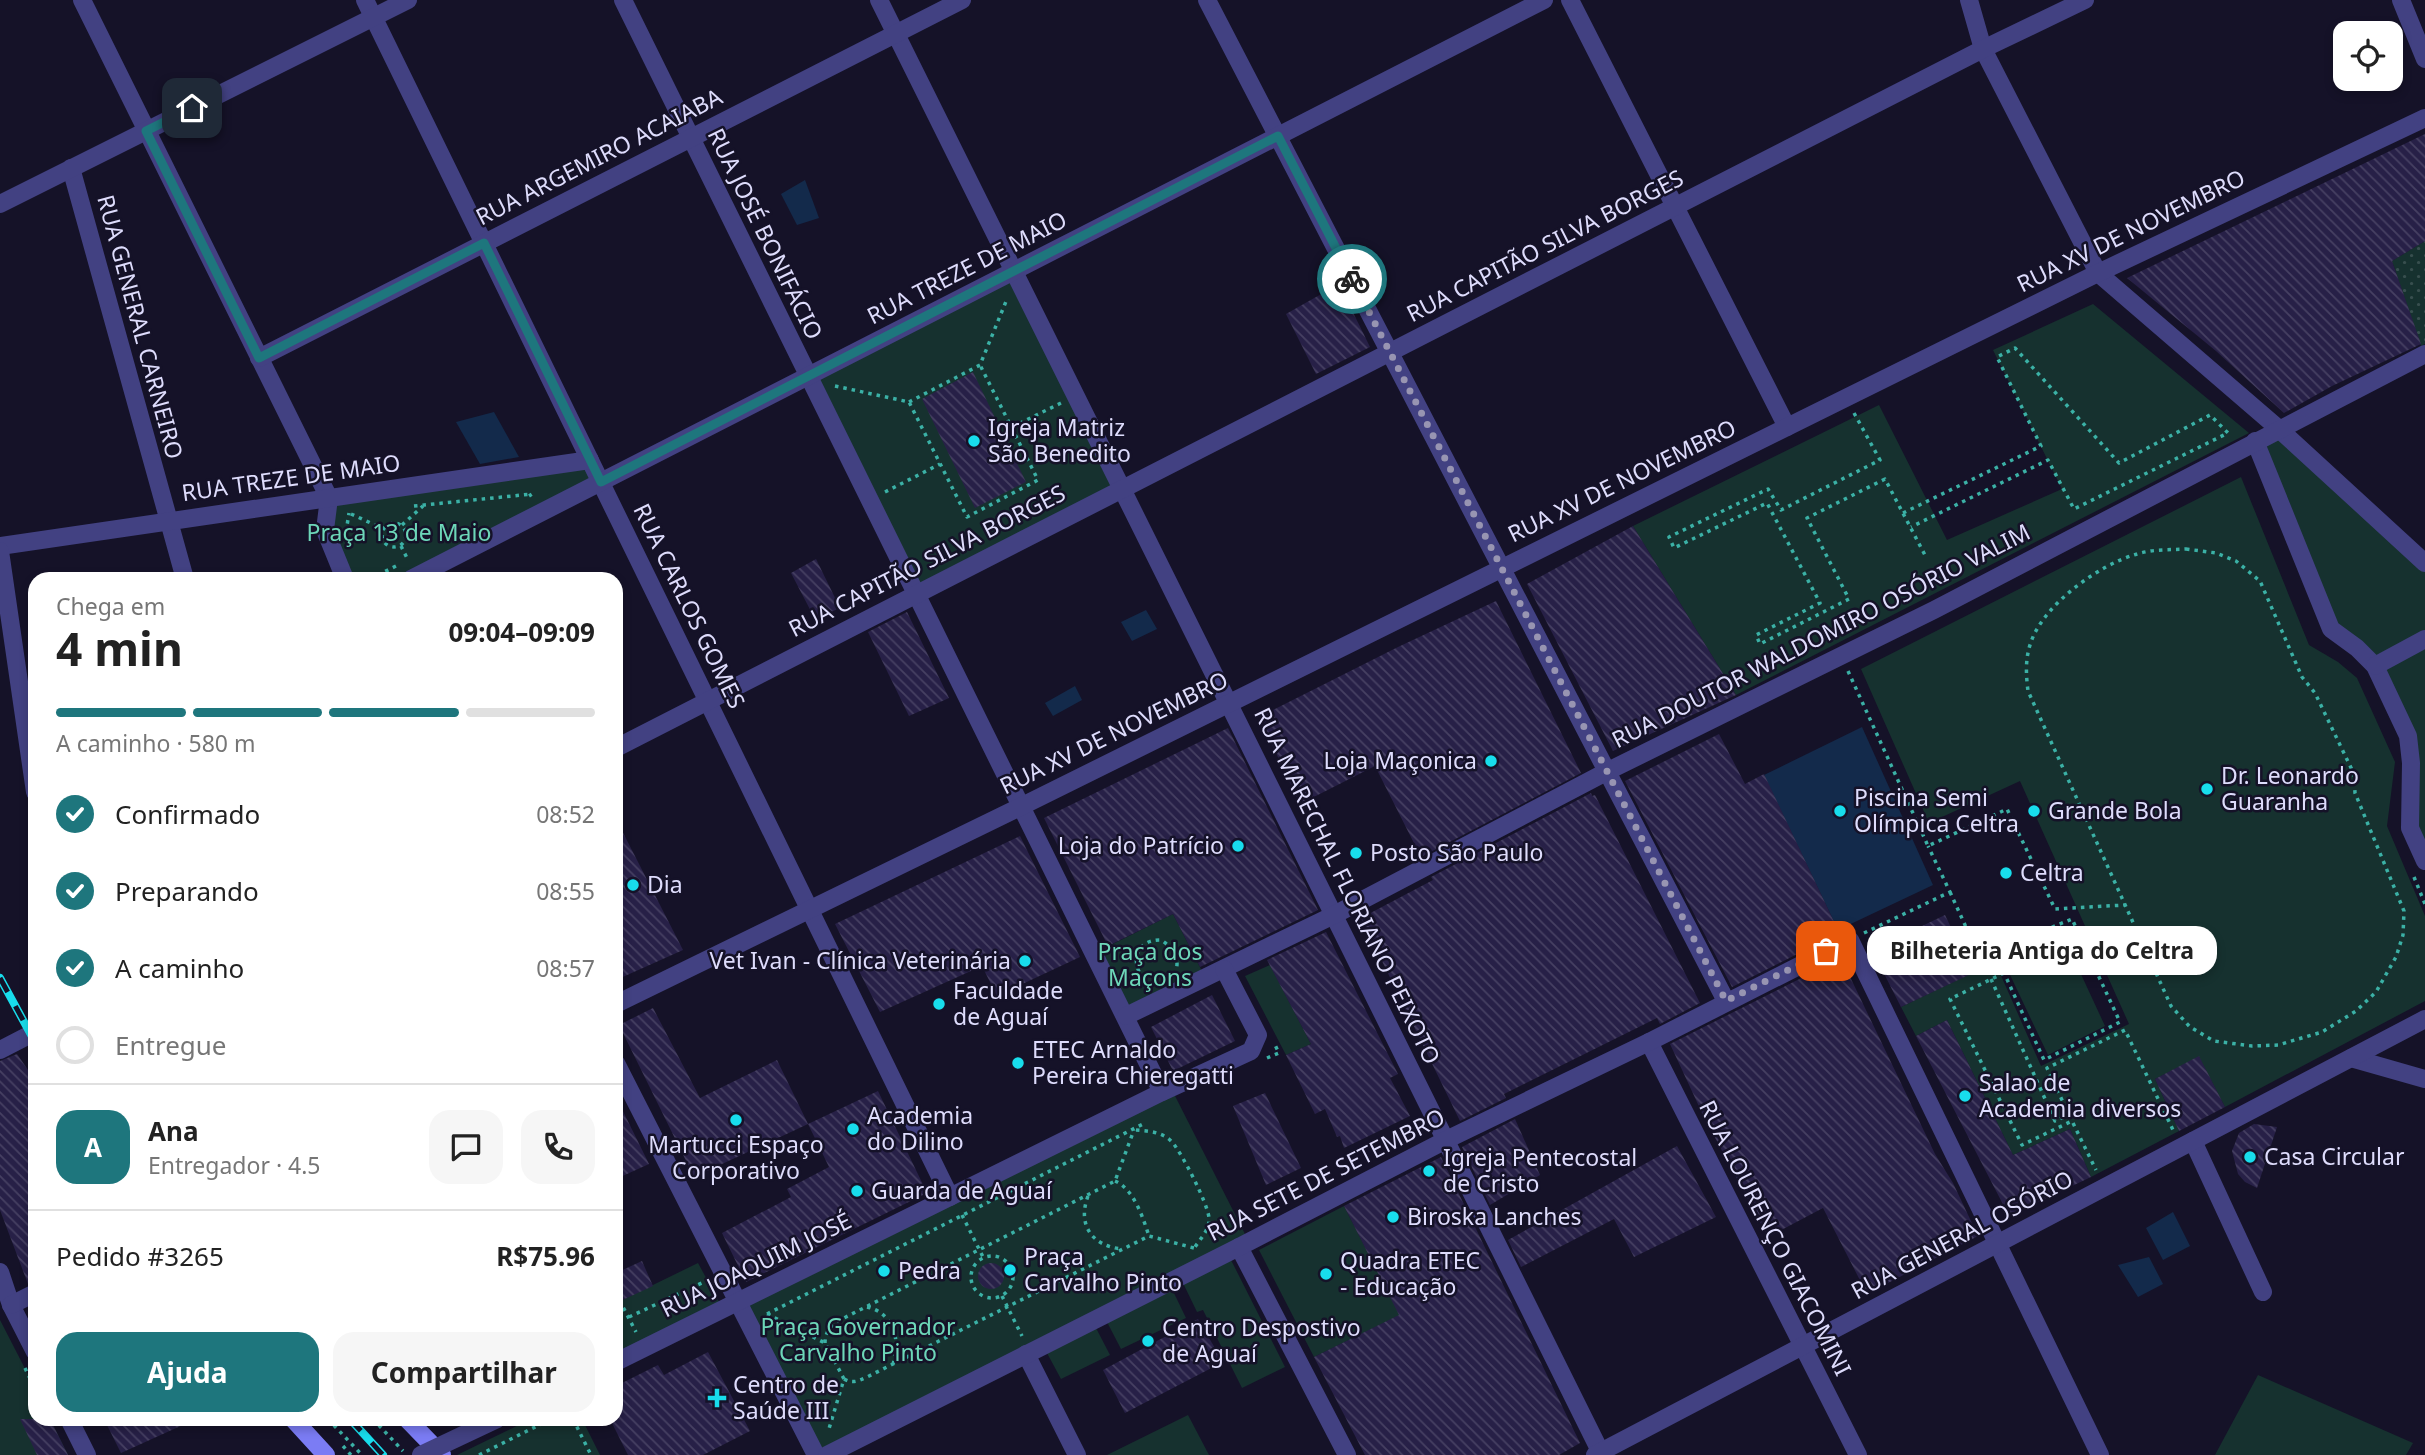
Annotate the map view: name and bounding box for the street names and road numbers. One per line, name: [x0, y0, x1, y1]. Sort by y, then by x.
street label: RUA ARGEMIRO ACAIABA: [470, 80, 728, 232]
street label: RUA JOSÉ BONIFÁCIO: [701, 123, 831, 345]
street label: RUA CAPITÃO SILVA BORGES: [1401, 161, 1689, 329]
street label: RUA XV DE NOVEMBRO: [2011, 161, 2250, 299]
street label: RUA GENERAL CARNEIRO: [90, 191, 192, 462]
street label: RUA TREZE DE MAIO: [861, 203, 1072, 331]
street label: RUA XV DE NOVEMBRO: [1502, 411, 1741, 549]
street label: RUA TREZE DE MAIO: [180, 446, 402, 508]
street label: RUA CAPITÃO SILVA BORGES: [783, 476, 1071, 644]
street label: RUA CARLOS GOMES: [626, 498, 753, 713]
street label: RUA DOUTOR WALDOMIRO OSÓRIO VALIM: [1606, 515, 2035, 755]
street label: RUA XV DE NOVEMBRO: [994, 663, 1233, 801]
street label: RUA MARECHAL FLORIANO PEIXOTO: [1247, 702, 1448, 1069]
street label: RUA LOURENÇO GIACOMINI: [1692, 1094, 1859, 1381]
street label: RUA SETE DE SETEMBRO: [1201, 1100, 1450, 1248]
street label: RUA GENERAL OSÓRIO: [1845, 1162, 2078, 1306]
street label: RUA JOAQUIM JOSÉ: [655, 1204, 856, 1324]

